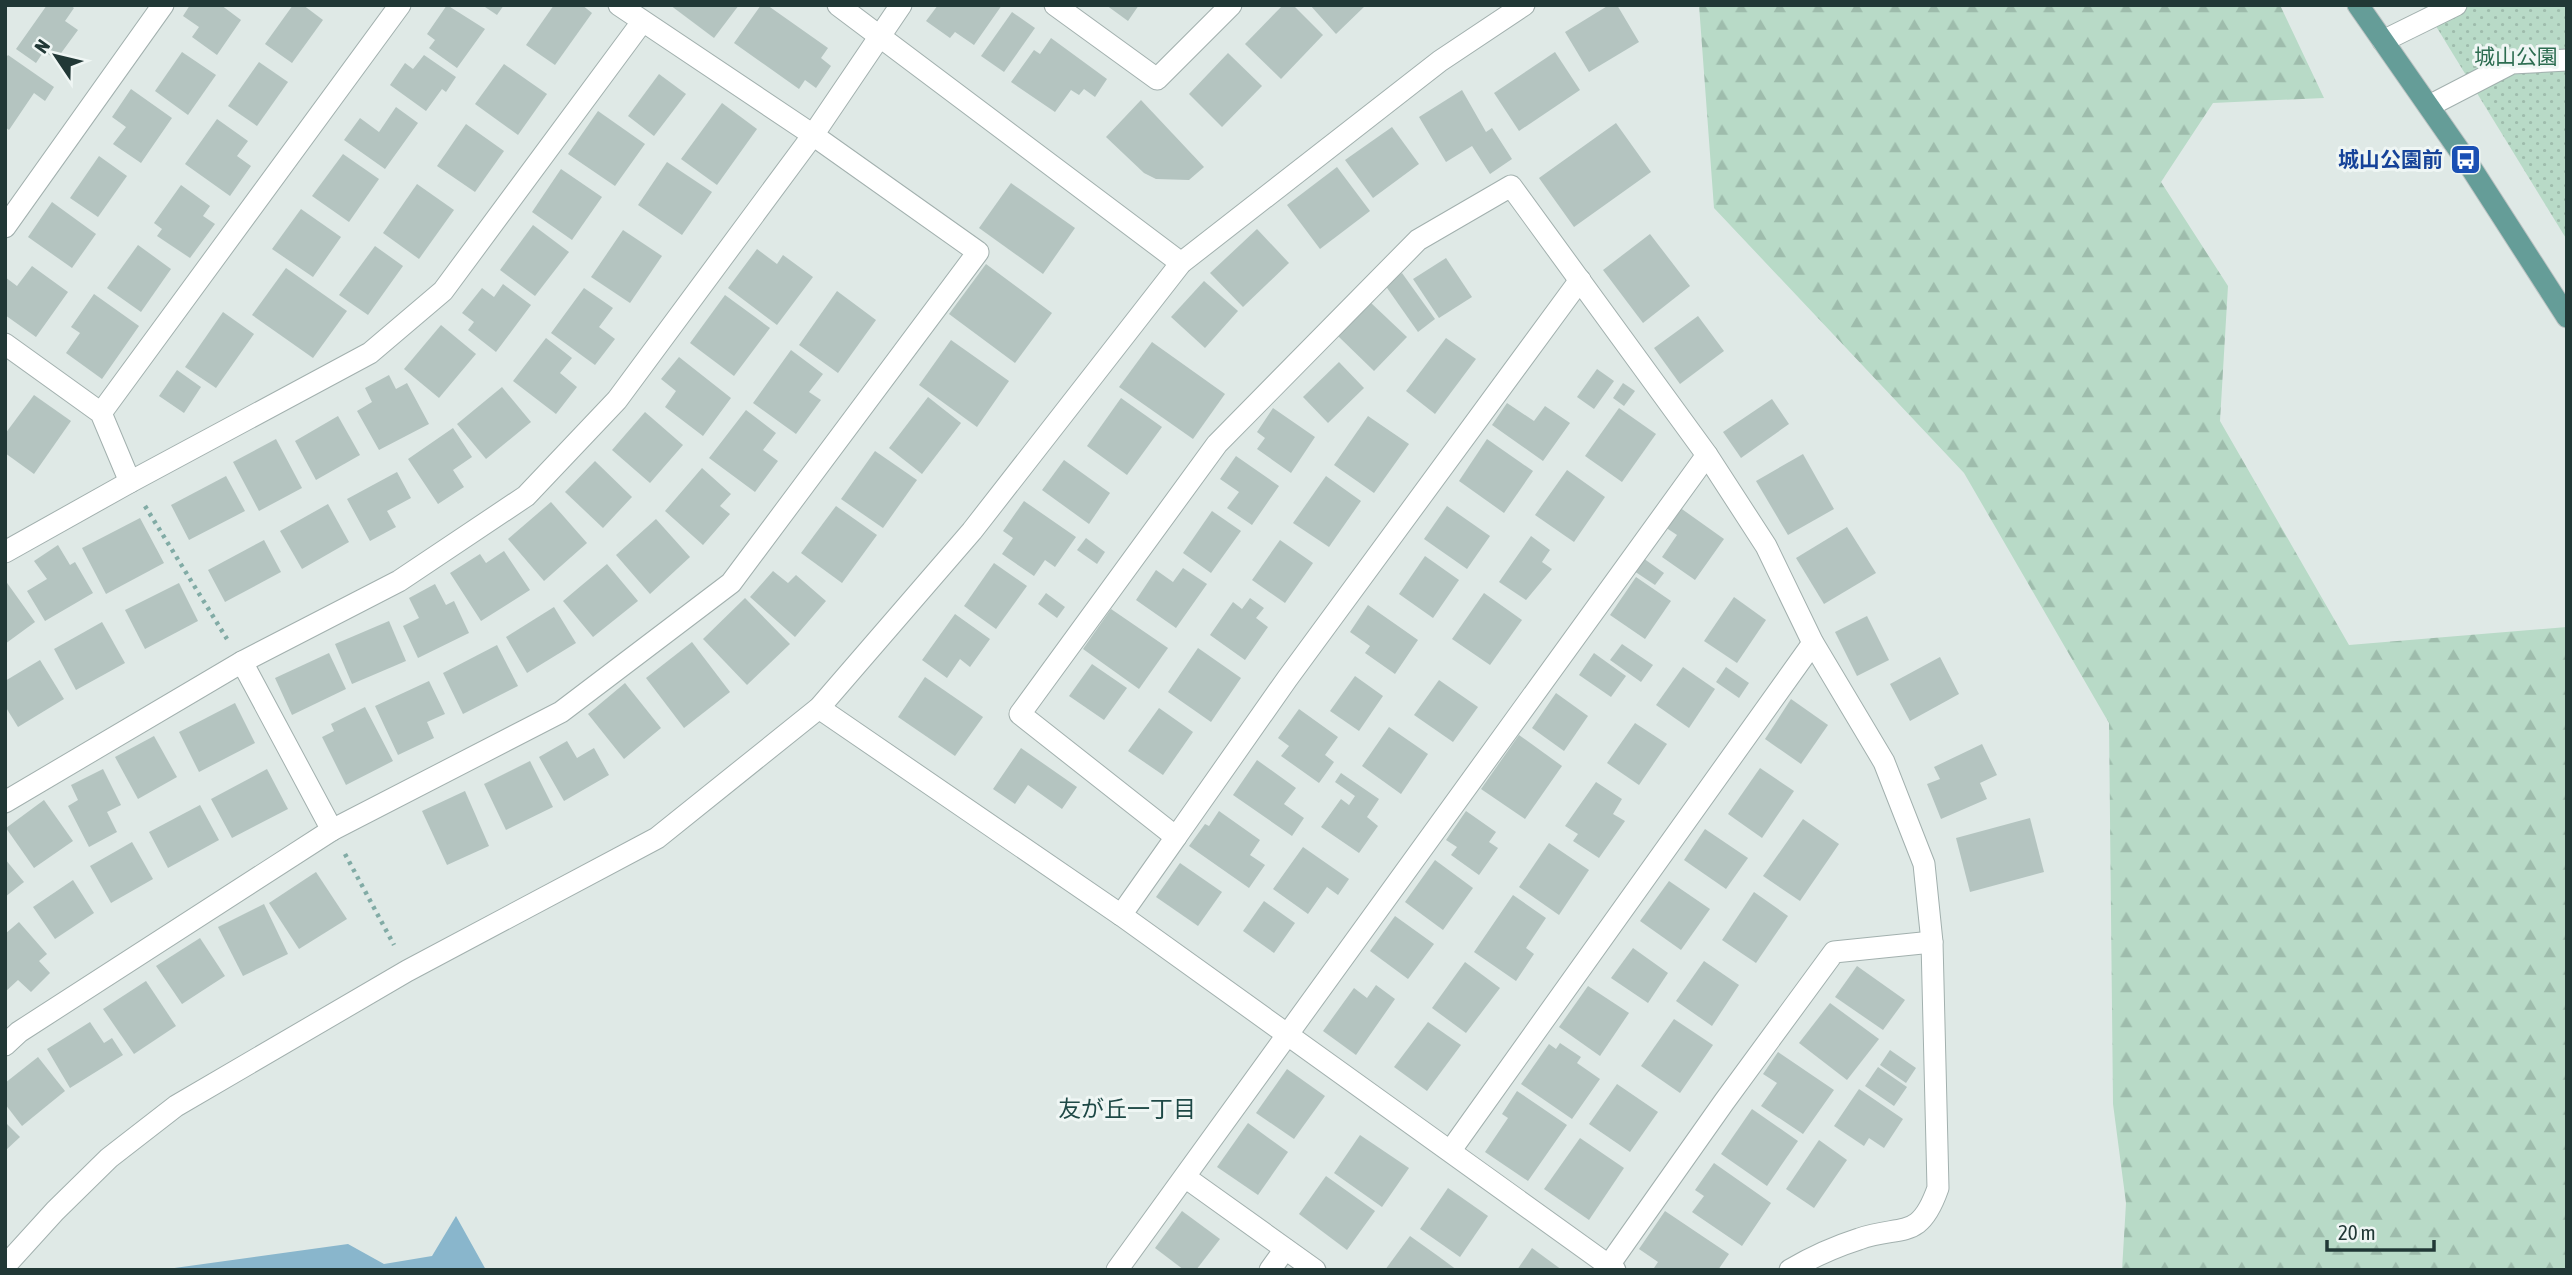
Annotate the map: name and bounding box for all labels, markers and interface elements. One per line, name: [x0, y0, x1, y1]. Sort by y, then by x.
north arrow: [21, 21, 91, 91]
text: N: [30, 35, 54, 57]
park label: 城山公園: [2474, 44, 2558, 68]
bus stop icon: 城山公園前: [2449, 143, 2483, 177]
place label: 城山公園前: [2338, 147, 2443, 171]
district label: 友が丘一丁目: [1058, 1096, 1196, 1122]
scale bar: [2327, 1208, 2434, 1252]
text: 20 m: [2338, 1220, 2376, 1244]

